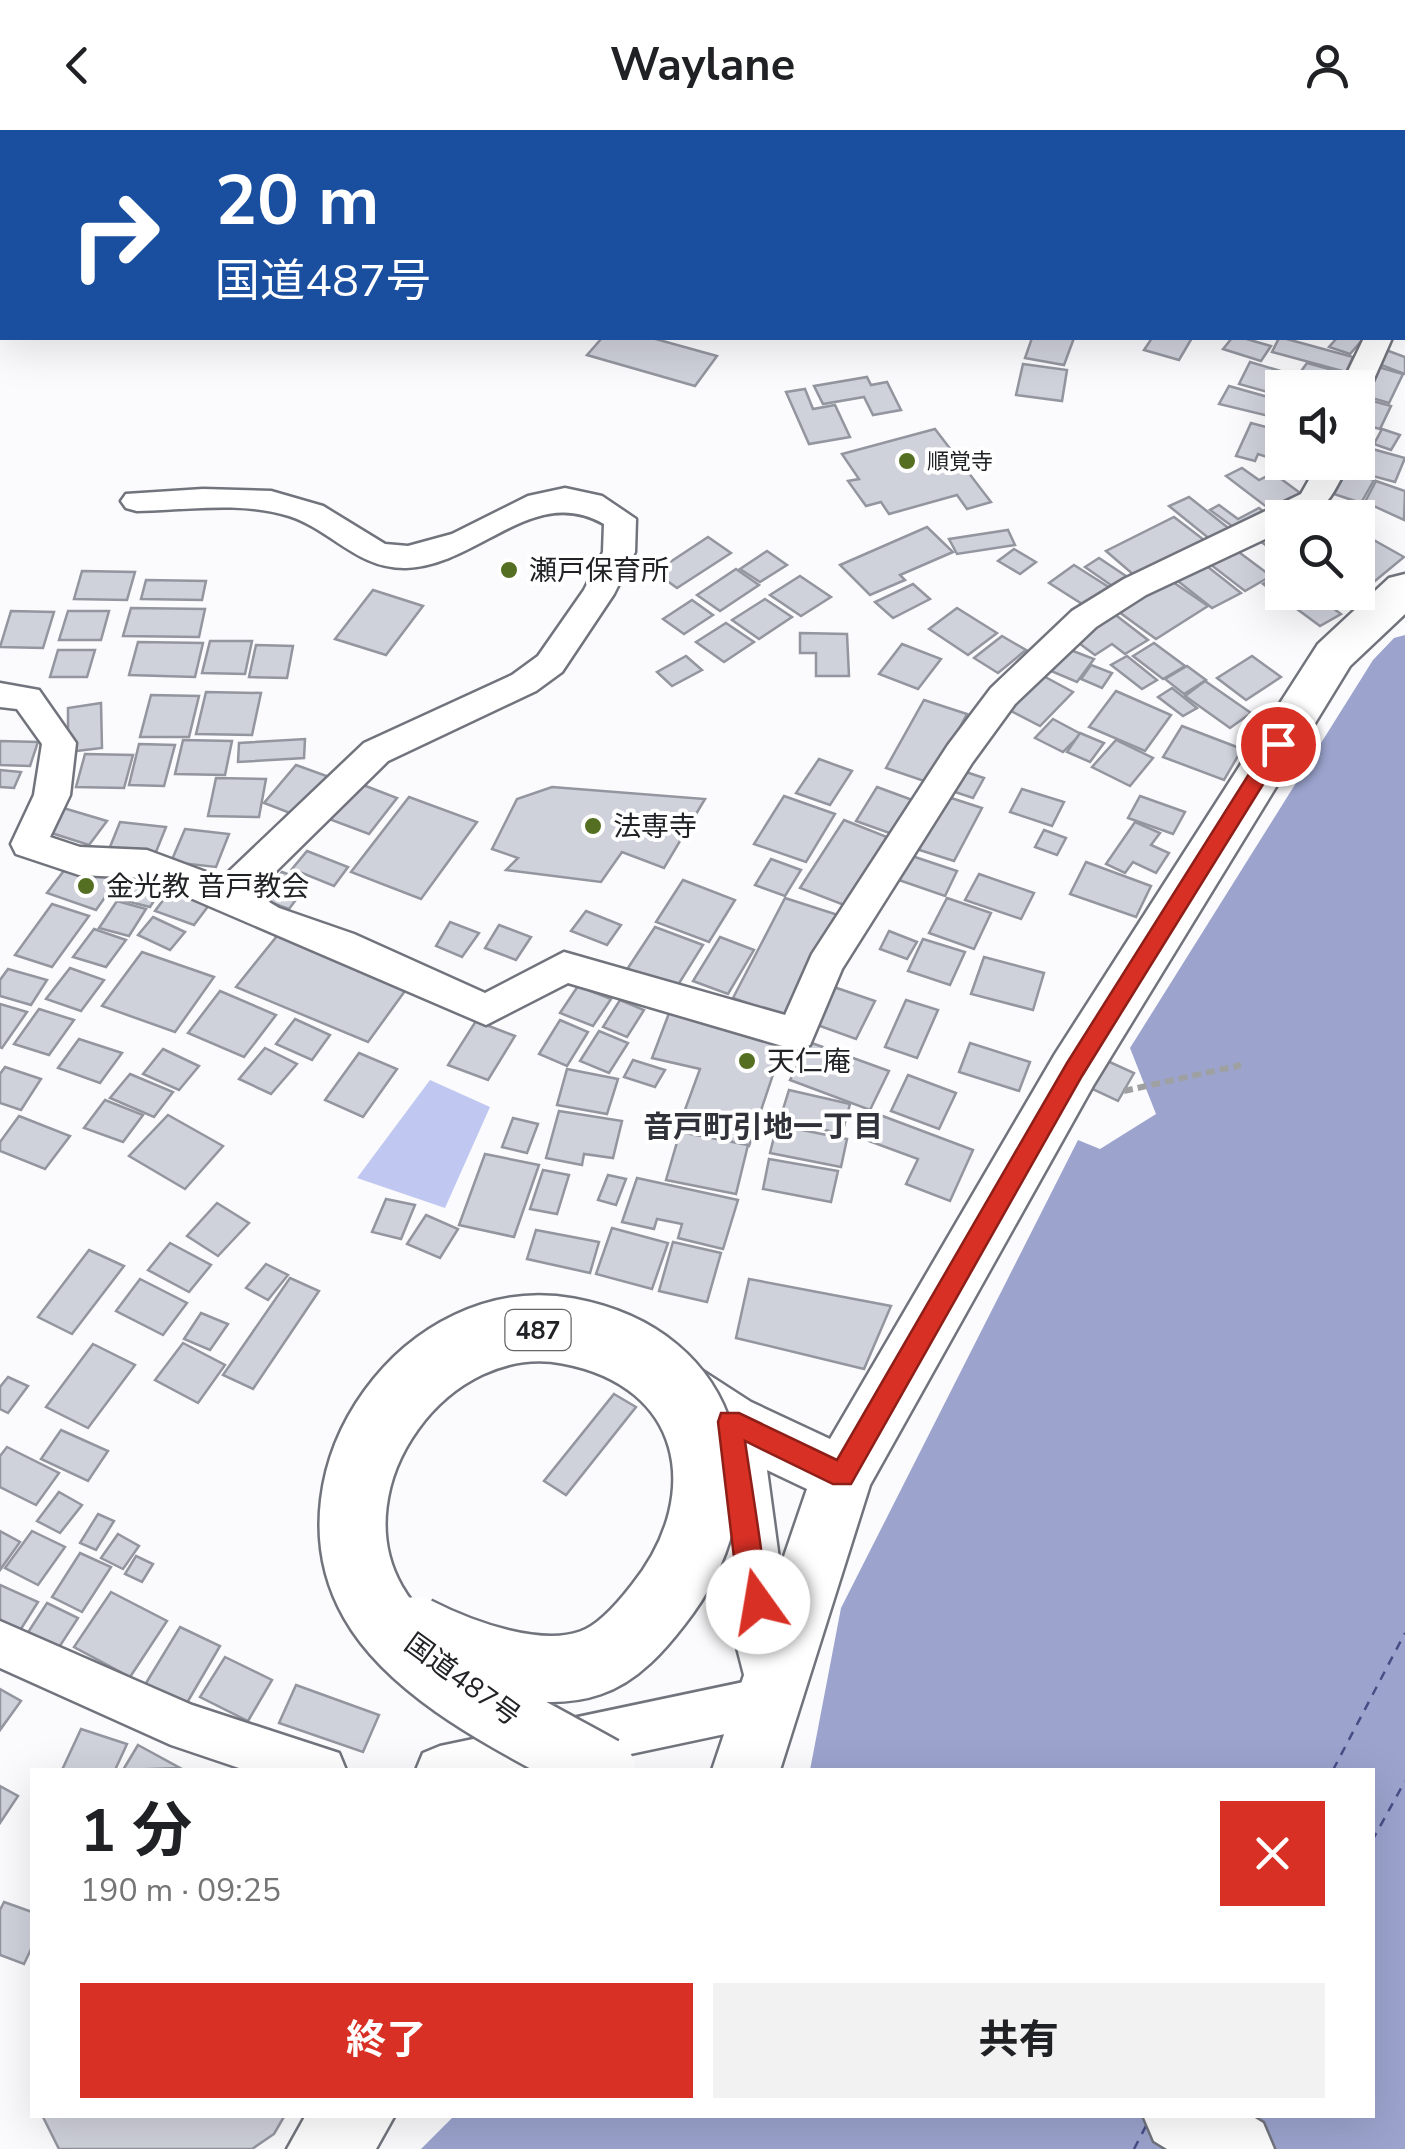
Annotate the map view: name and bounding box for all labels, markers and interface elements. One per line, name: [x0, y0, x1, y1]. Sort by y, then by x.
text: Waylane: [610, 35, 795, 96]
icon: back: [50, 38, 105, 93]
icon: person: [1300, 38, 1355, 93]
text: 20 m: [215, 153, 379, 249]
icon: right: [50, 170, 180, 300]
text: 国道487号: [215, 251, 431, 312]
map controls: [1265, 370, 1375, 610]
button: sound: [1265, 370, 1375, 480]
place label: 順覚寺: [927, 447, 993, 477]
marker: 順覚寺: [896, 450, 918, 472]
button: search: [1265, 500, 1375, 610]
place label: 瀬戸保育所: [529, 552, 669, 590]
marker: 瀬戸保育所: [498, 559, 520, 581]
pin: [1236, 702, 1321, 787]
icon: arrive: [1251, 717, 1306, 772]
place label: 法専寺: [613, 808, 697, 846]
marker: 法専寺: [582, 815, 604, 837]
place label: 金光教 音戸教会: [106, 868, 309, 906]
marker: 金光教 音戸教会: [75, 875, 97, 897]
place label: 天仁庵: [767, 1043, 851, 1081]
marker: 天仁庵: [736, 1050, 758, 1072]
district label: 音戸町引地一丁目: [643, 1107, 883, 1148]
road number: 487: [506, 1310, 570, 1350]
position arrow: [706, 1550, 810, 1654]
street label: 国道487号: [397, 1625, 528, 1735]
text: 1 分: [80, 1790, 192, 1872]
button: close: [1220, 1801, 1325, 1906]
text: 190 m · 09:25: [80, 1869, 281, 1912]
button: 終了: [80, 1983, 693, 2098]
button: 共有: [713, 1983, 1325, 2098]

